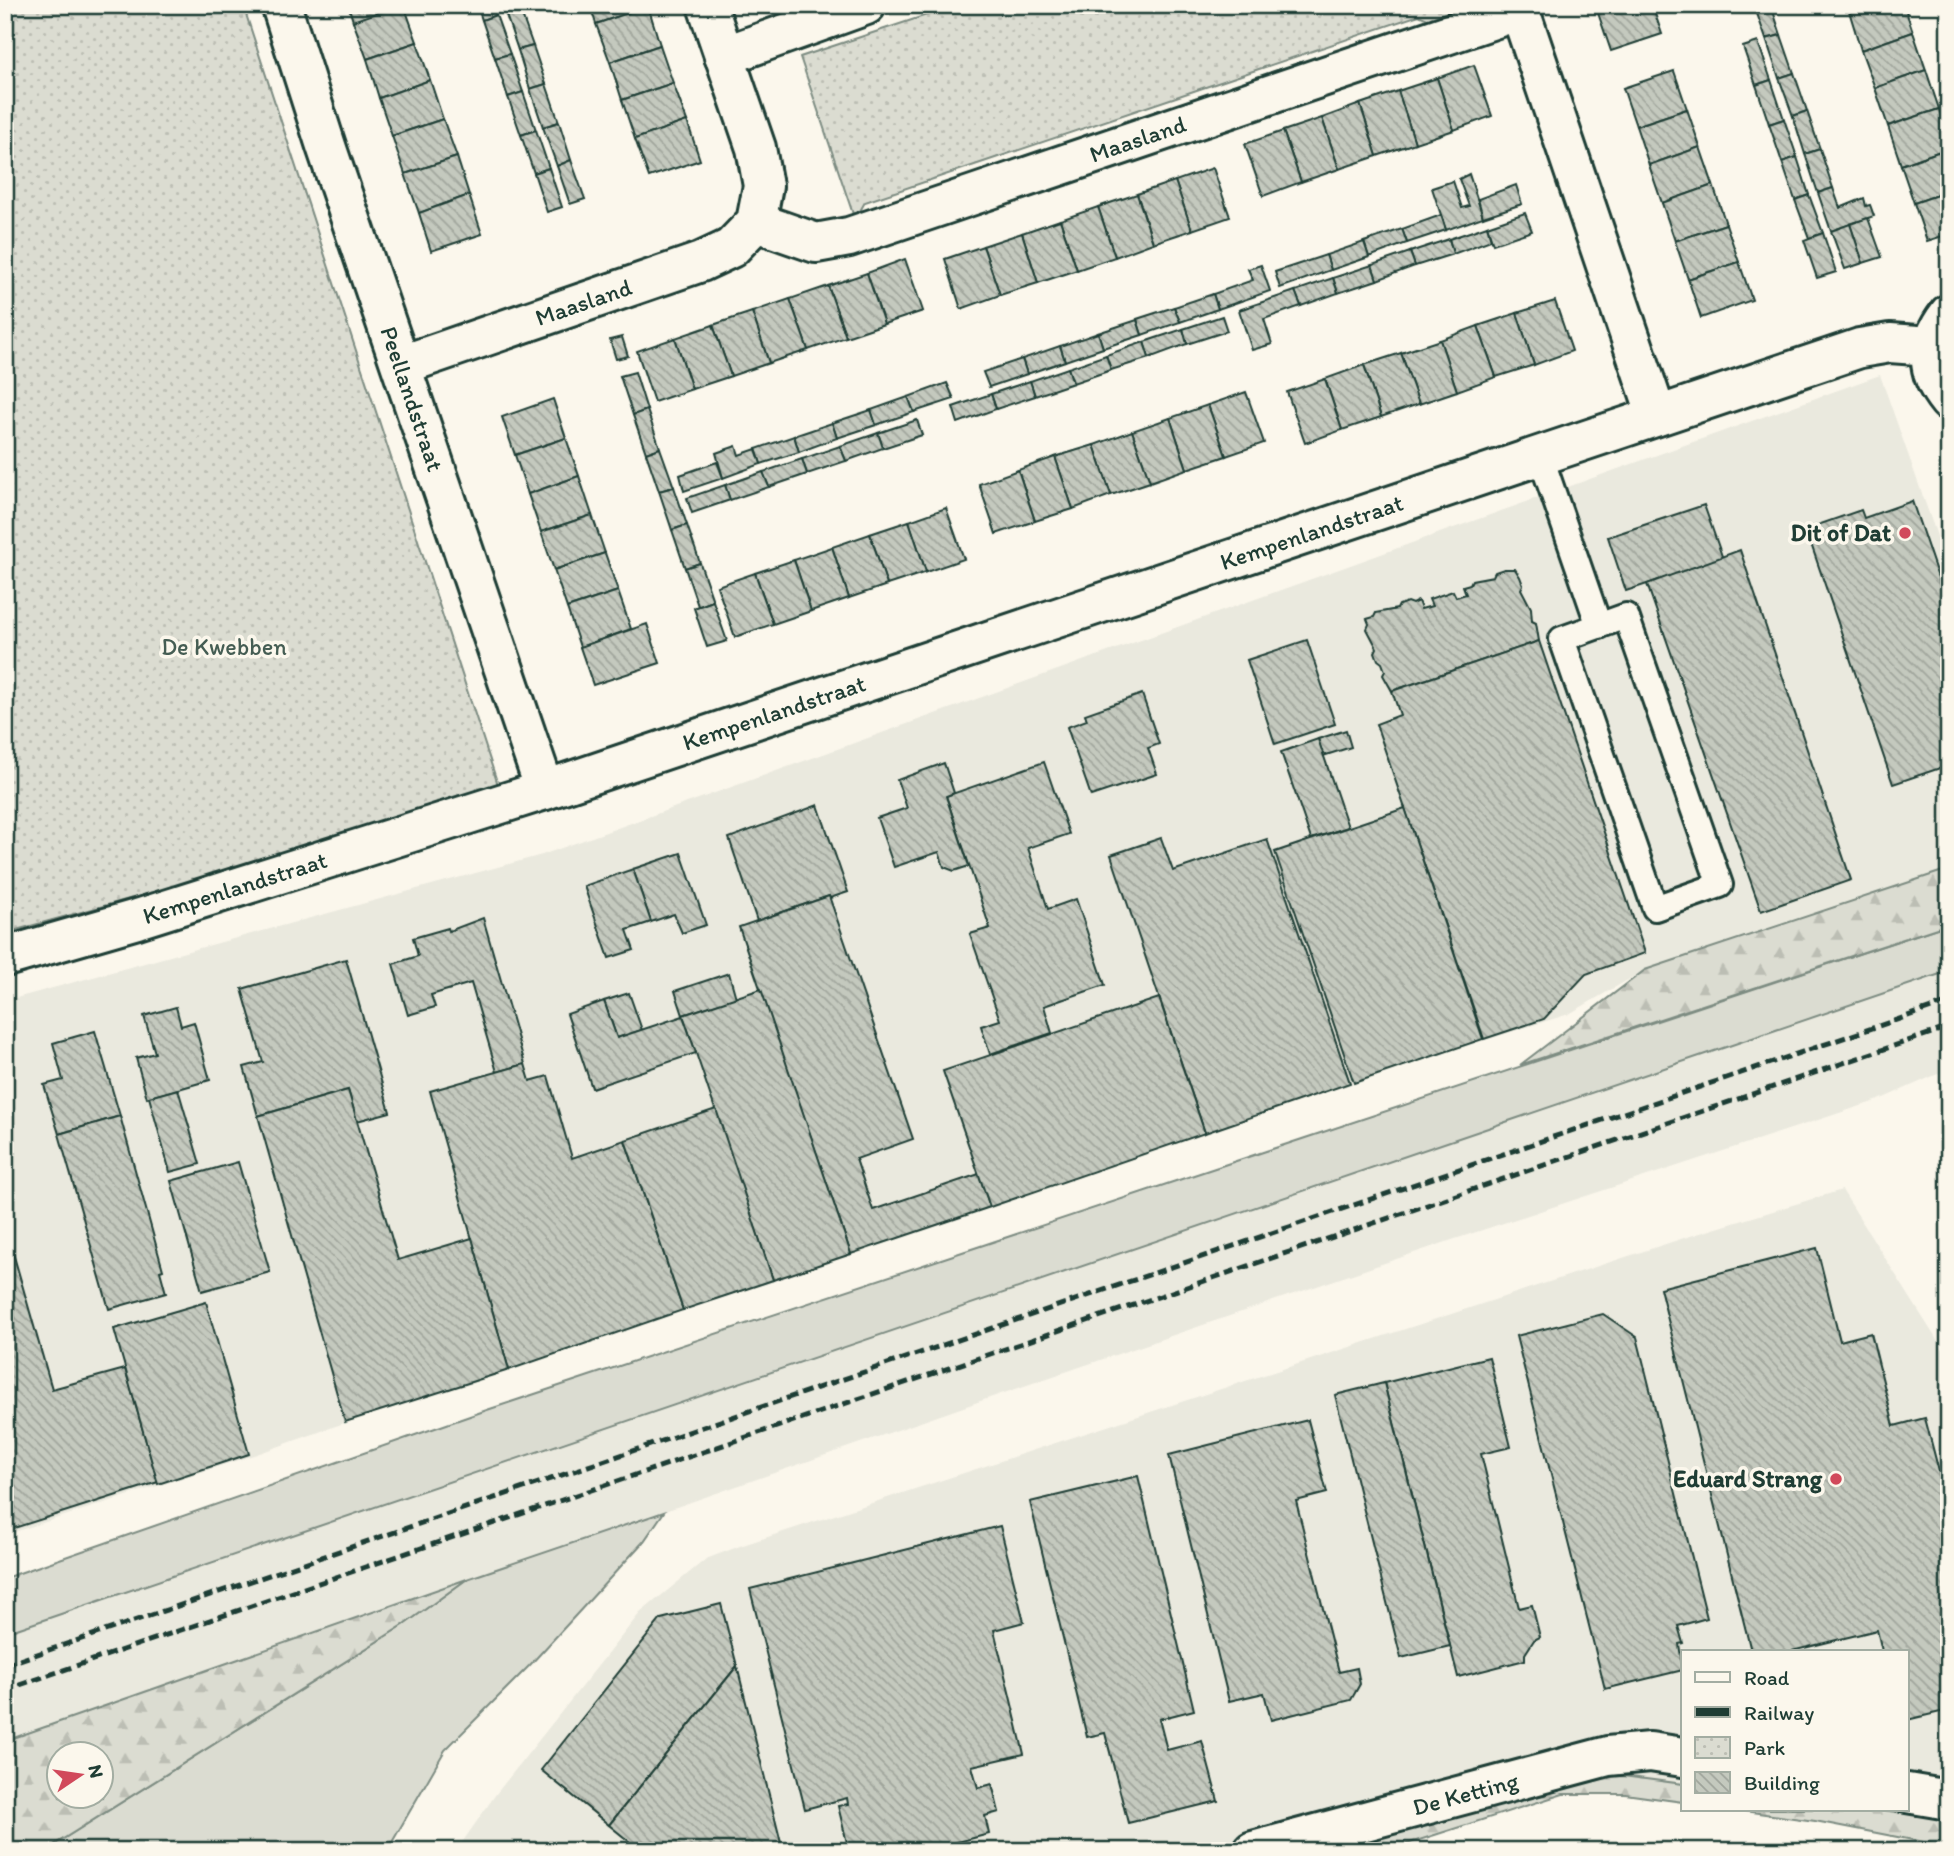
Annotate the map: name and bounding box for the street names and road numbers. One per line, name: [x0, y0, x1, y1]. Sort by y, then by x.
street label: Maasland: [1086, 109, 1190, 169]
street label: Maasland: [531, 272, 635, 332]
street label: Peellandstraat: [374, 322, 451, 475]
street label: Kempenlandstraat: [1216, 488, 1407, 576]
street label: Kempenlandstraat: [679, 668, 869, 757]
street label: Kempenlandstraat: [139, 845, 330, 930]
street label: De Ketting: [1409, 1765, 1522, 1822]

